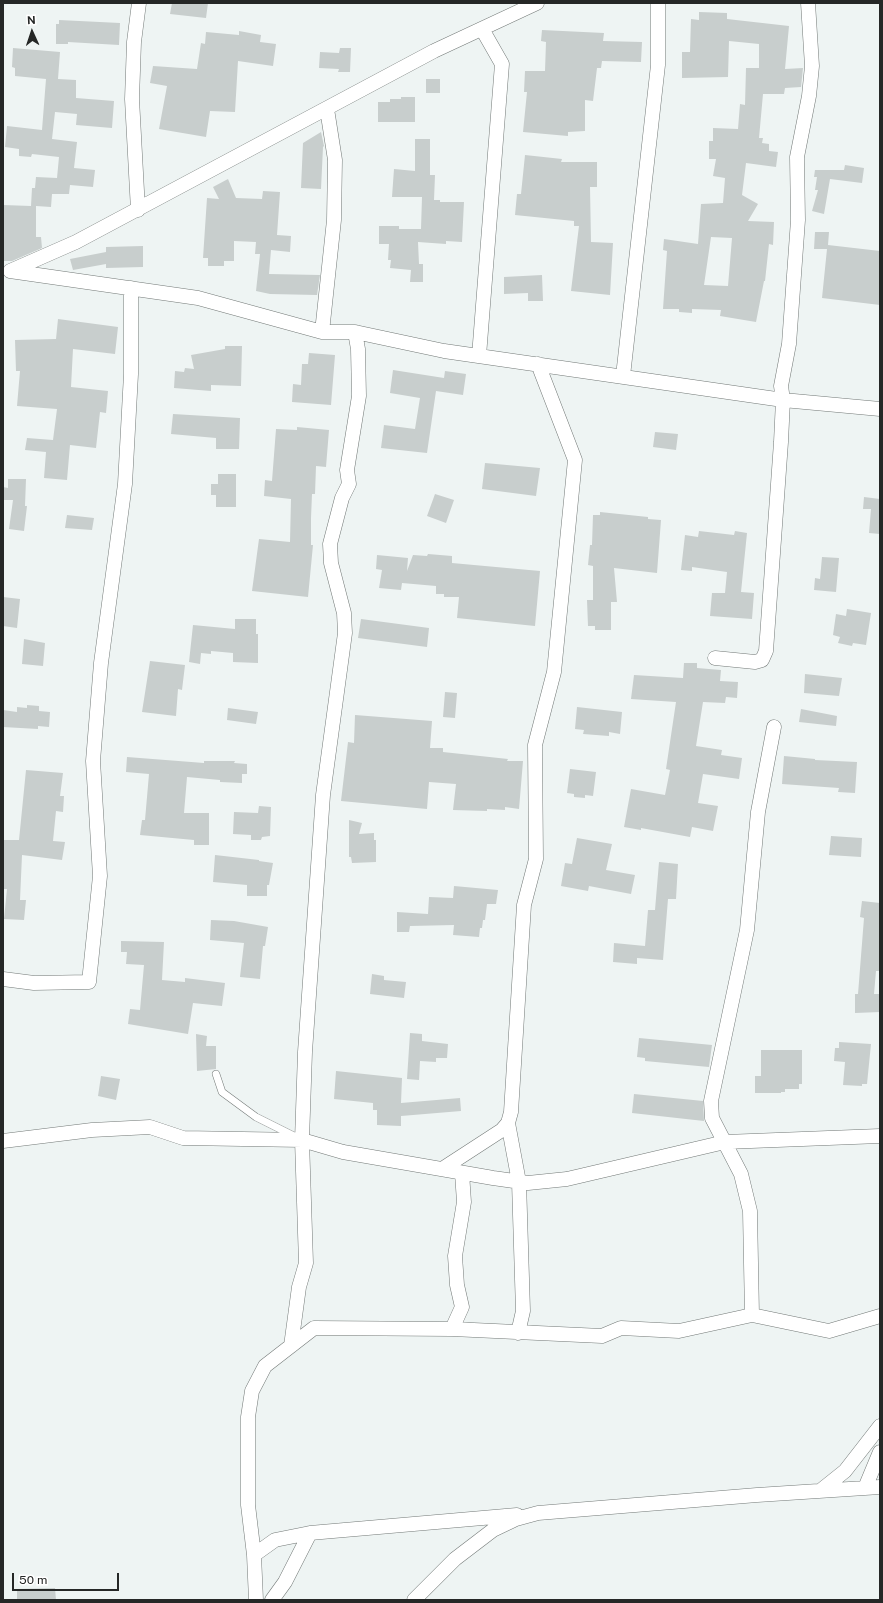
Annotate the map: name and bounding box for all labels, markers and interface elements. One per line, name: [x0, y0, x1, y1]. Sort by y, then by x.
north arrow: [12, 12, 52, 52]
text: N: [27, 14, 36, 26]
scale bar: [14, 1565, 121, 1591]
text: 50 m: [19, 1573, 47, 1587]

